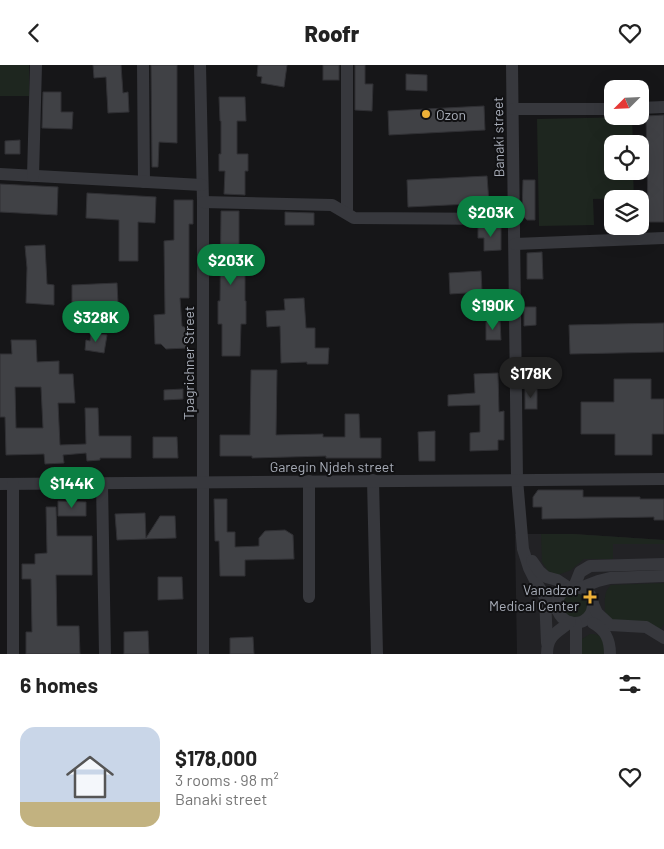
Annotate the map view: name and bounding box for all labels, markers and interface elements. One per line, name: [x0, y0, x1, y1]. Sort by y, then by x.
icon: back: [20, 19, 48, 47]
icon: heart: [616, 19, 644, 47]
text: Roofr: [305, 20, 359, 46]
north arrow: [604, 80, 649, 125]
map controls: [604, 80, 649, 235]
street label: Banaki street: [489, 97, 507, 177]
place label: Ozon: [436, 106, 466, 123]
marker: Ozon: [420, 108, 432, 120]
button: locate: [604, 135, 649, 180]
button: layers: [604, 190, 649, 235]
pin: $203K: [456, 195, 526, 238]
text: $203K: [468, 202, 514, 221]
pin: $203K: [196, 243, 266, 286]
text: $203K: [208, 250, 254, 269]
pin: $190K: [458, 289, 528, 331]
text: $190K: [472, 295, 514, 314]
pin: $328K: [61, 301, 131, 343]
street label: Tpagrichner Street: [180, 306, 197, 420]
text: $328K: [73, 307, 119, 326]
pin: $178K: [496, 357, 566, 399]
text: $178K: [510, 363, 552, 382]
street label: Garegin Njdeh street: [270, 458, 394, 475]
pin: $144K: [37, 467, 107, 509]
text: $144K: [50, 473, 94, 492]
place label: Vanadzor Medical Center: [489, 581, 579, 614]
marker: Vanadzor Medical Center: [583, 590, 597, 604]
icon: filters: [616, 670, 644, 698]
text: 6 homes: [20, 672, 98, 697]
text: $178,000: [175, 745, 257, 770]
icon: home: [60, 747, 120, 807]
icon: heart: [616, 763, 644, 791]
text: 3 rooms · 98 m²: [175, 770, 279, 789]
text: Banaki street: [175, 789, 267, 808]

